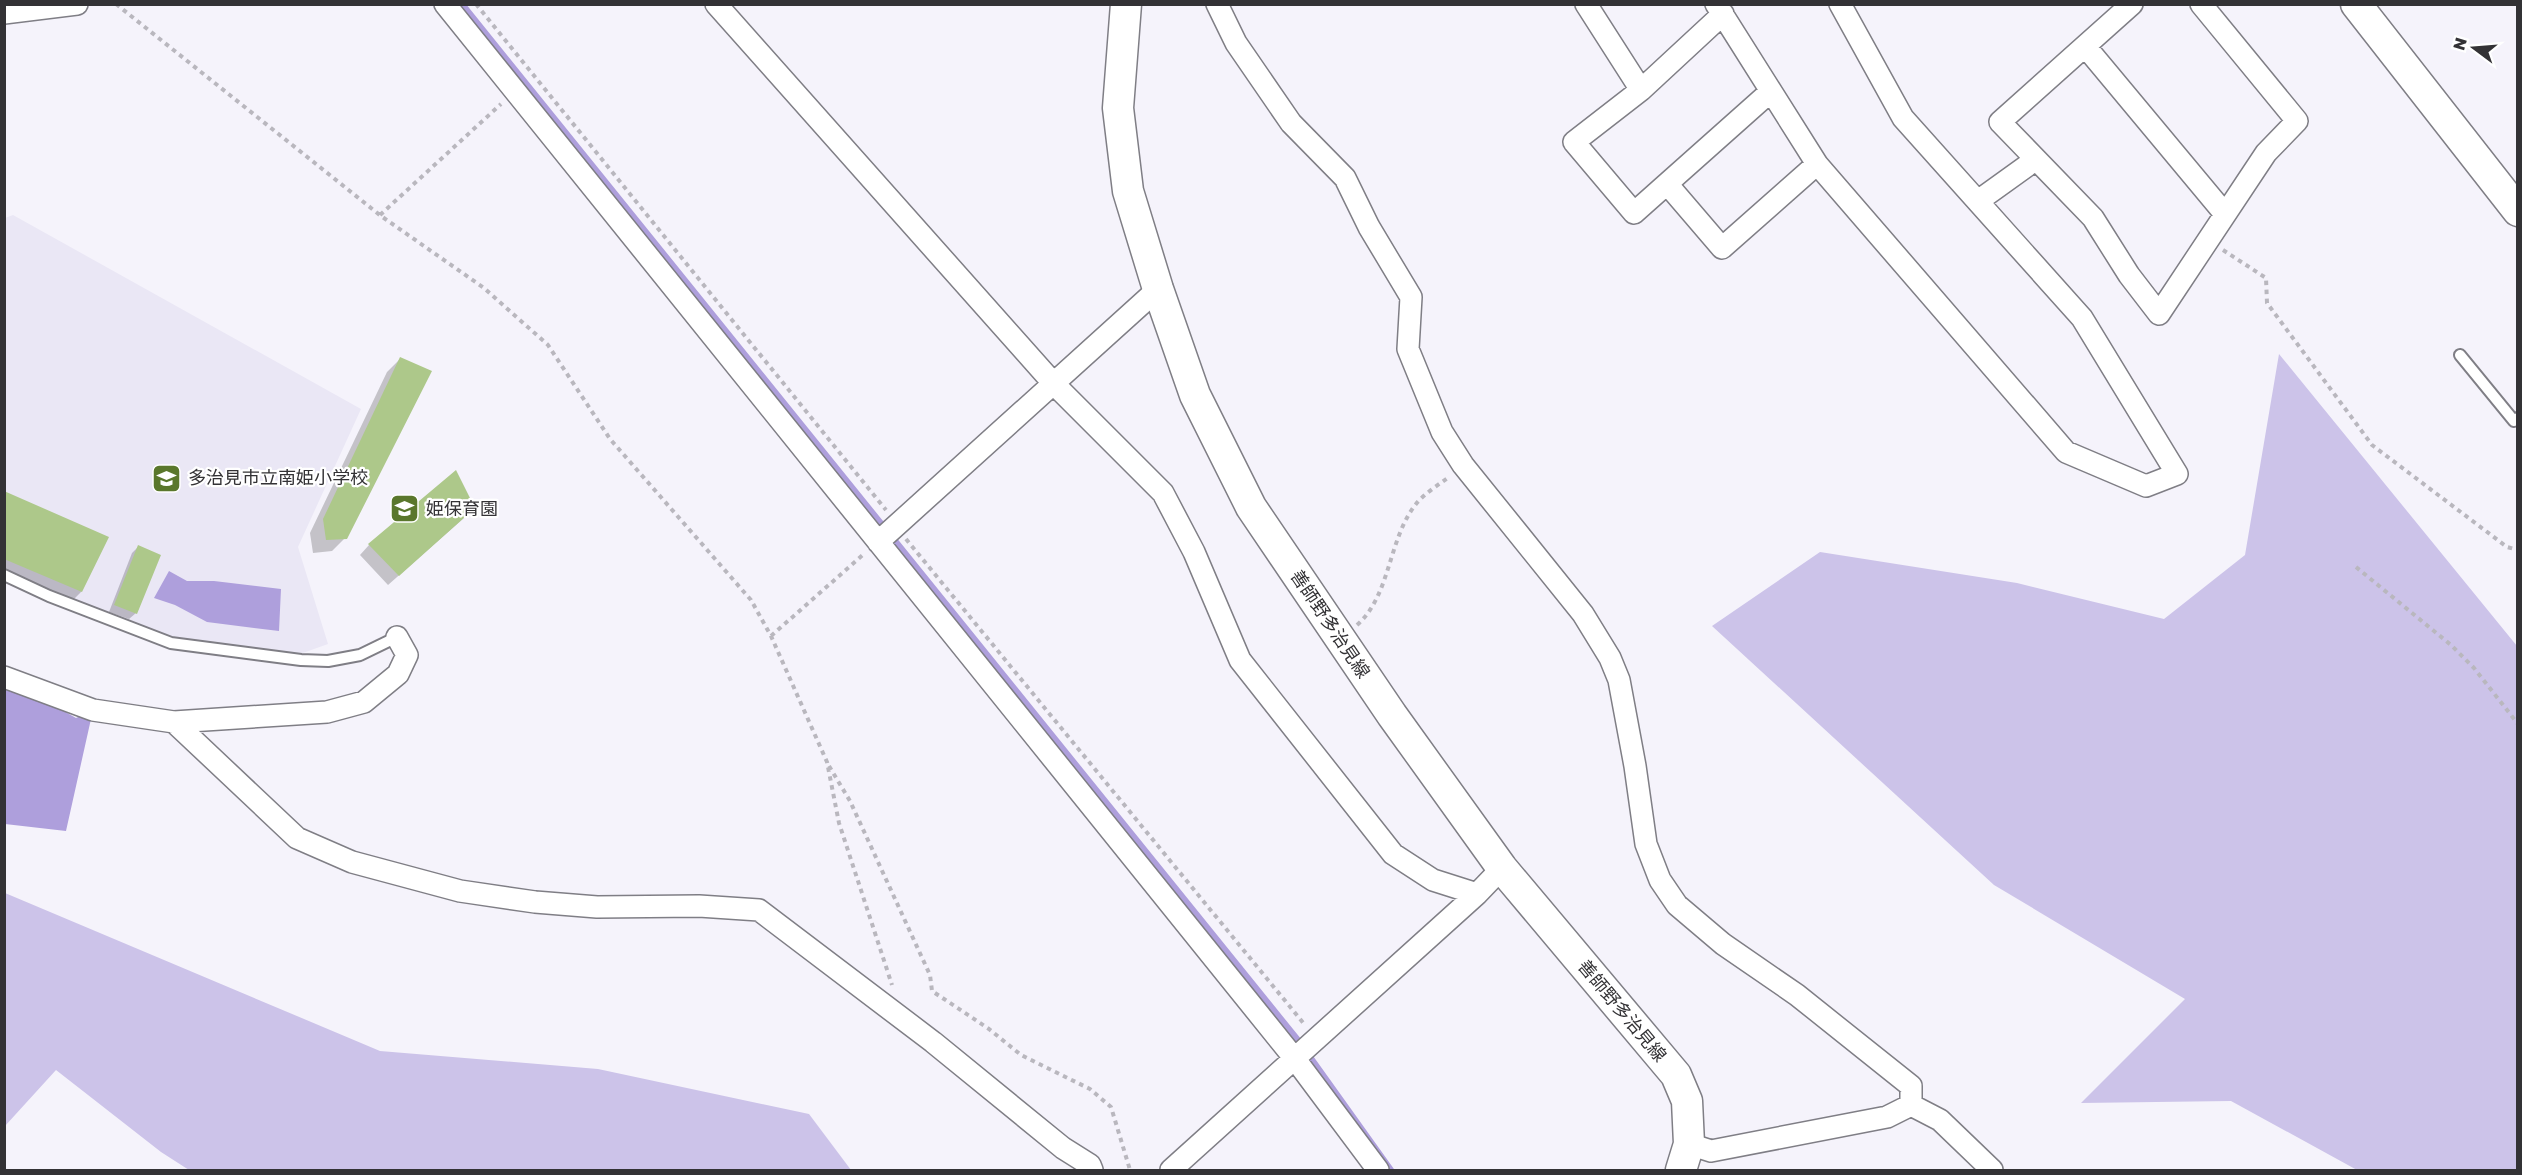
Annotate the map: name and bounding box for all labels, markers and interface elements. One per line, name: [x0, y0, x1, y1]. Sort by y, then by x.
north arrow: [2444, 18, 2504, 78]
text: N: [2448, 35, 2471, 52]
school or university icon: 多治見市立南姫小学校: [151, 462, 183, 494]
place label: 多治見市立南姫小学校: [188, 466, 368, 488]
school or university icon: 姫保育園: [389, 493, 421, 525]
place label: 姫保育園: [426, 497, 498, 519]
street label: 善師野多治見線: [1286, 565, 1375, 682]
street label: 善師野多治見線: [1574, 955, 1672, 1066]

